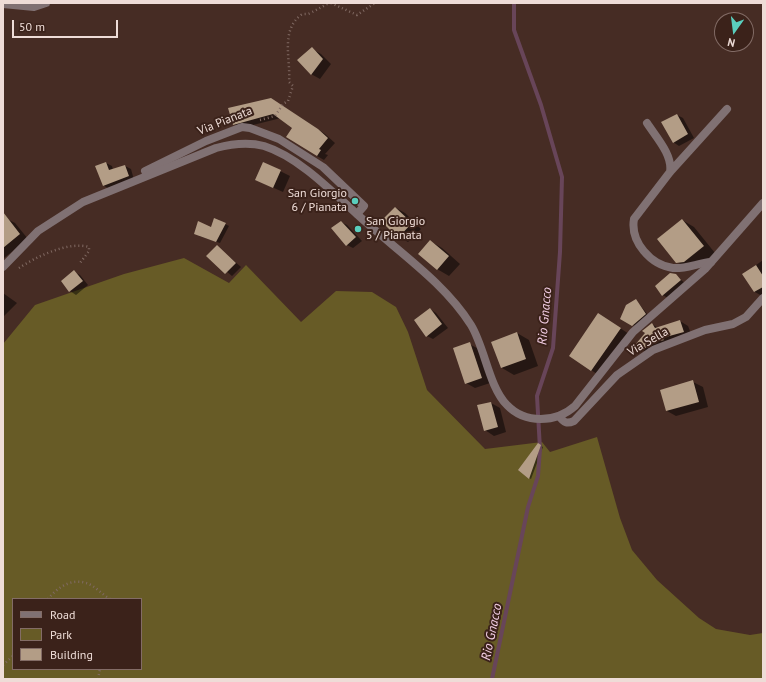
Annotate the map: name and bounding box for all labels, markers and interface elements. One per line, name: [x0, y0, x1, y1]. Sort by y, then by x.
scale bar: [14, 12, 120, 38]
north arrow: [714, 12, 754, 52]
text: 50 m: [19, 19, 45, 34]
text: N: [726, 35, 737, 50]
street label: Via Pianata: [196, 104, 254, 138]
place label: San Giorgio 6 / Pianata: [288, 187, 347, 215]
marker: San Giorgio 6 / Pianata: [350, 196, 360, 206]
place label: San Giorgio 5 / Pianata: [366, 215, 425, 243]
marker: San Giorgio 5 / Pianata: [353, 224, 363, 234]
water label: Rio Gnacco: [535, 287, 555, 345]
street label: Via Sella: [625, 325, 671, 359]
legend: [12, 598, 142, 670]
water label: Rio Gnacco: [478, 602, 506, 662]
text: Road: [50, 607, 75, 622]
text: Park: [50, 627, 72, 642]
text: Building: [50, 647, 93, 662]

